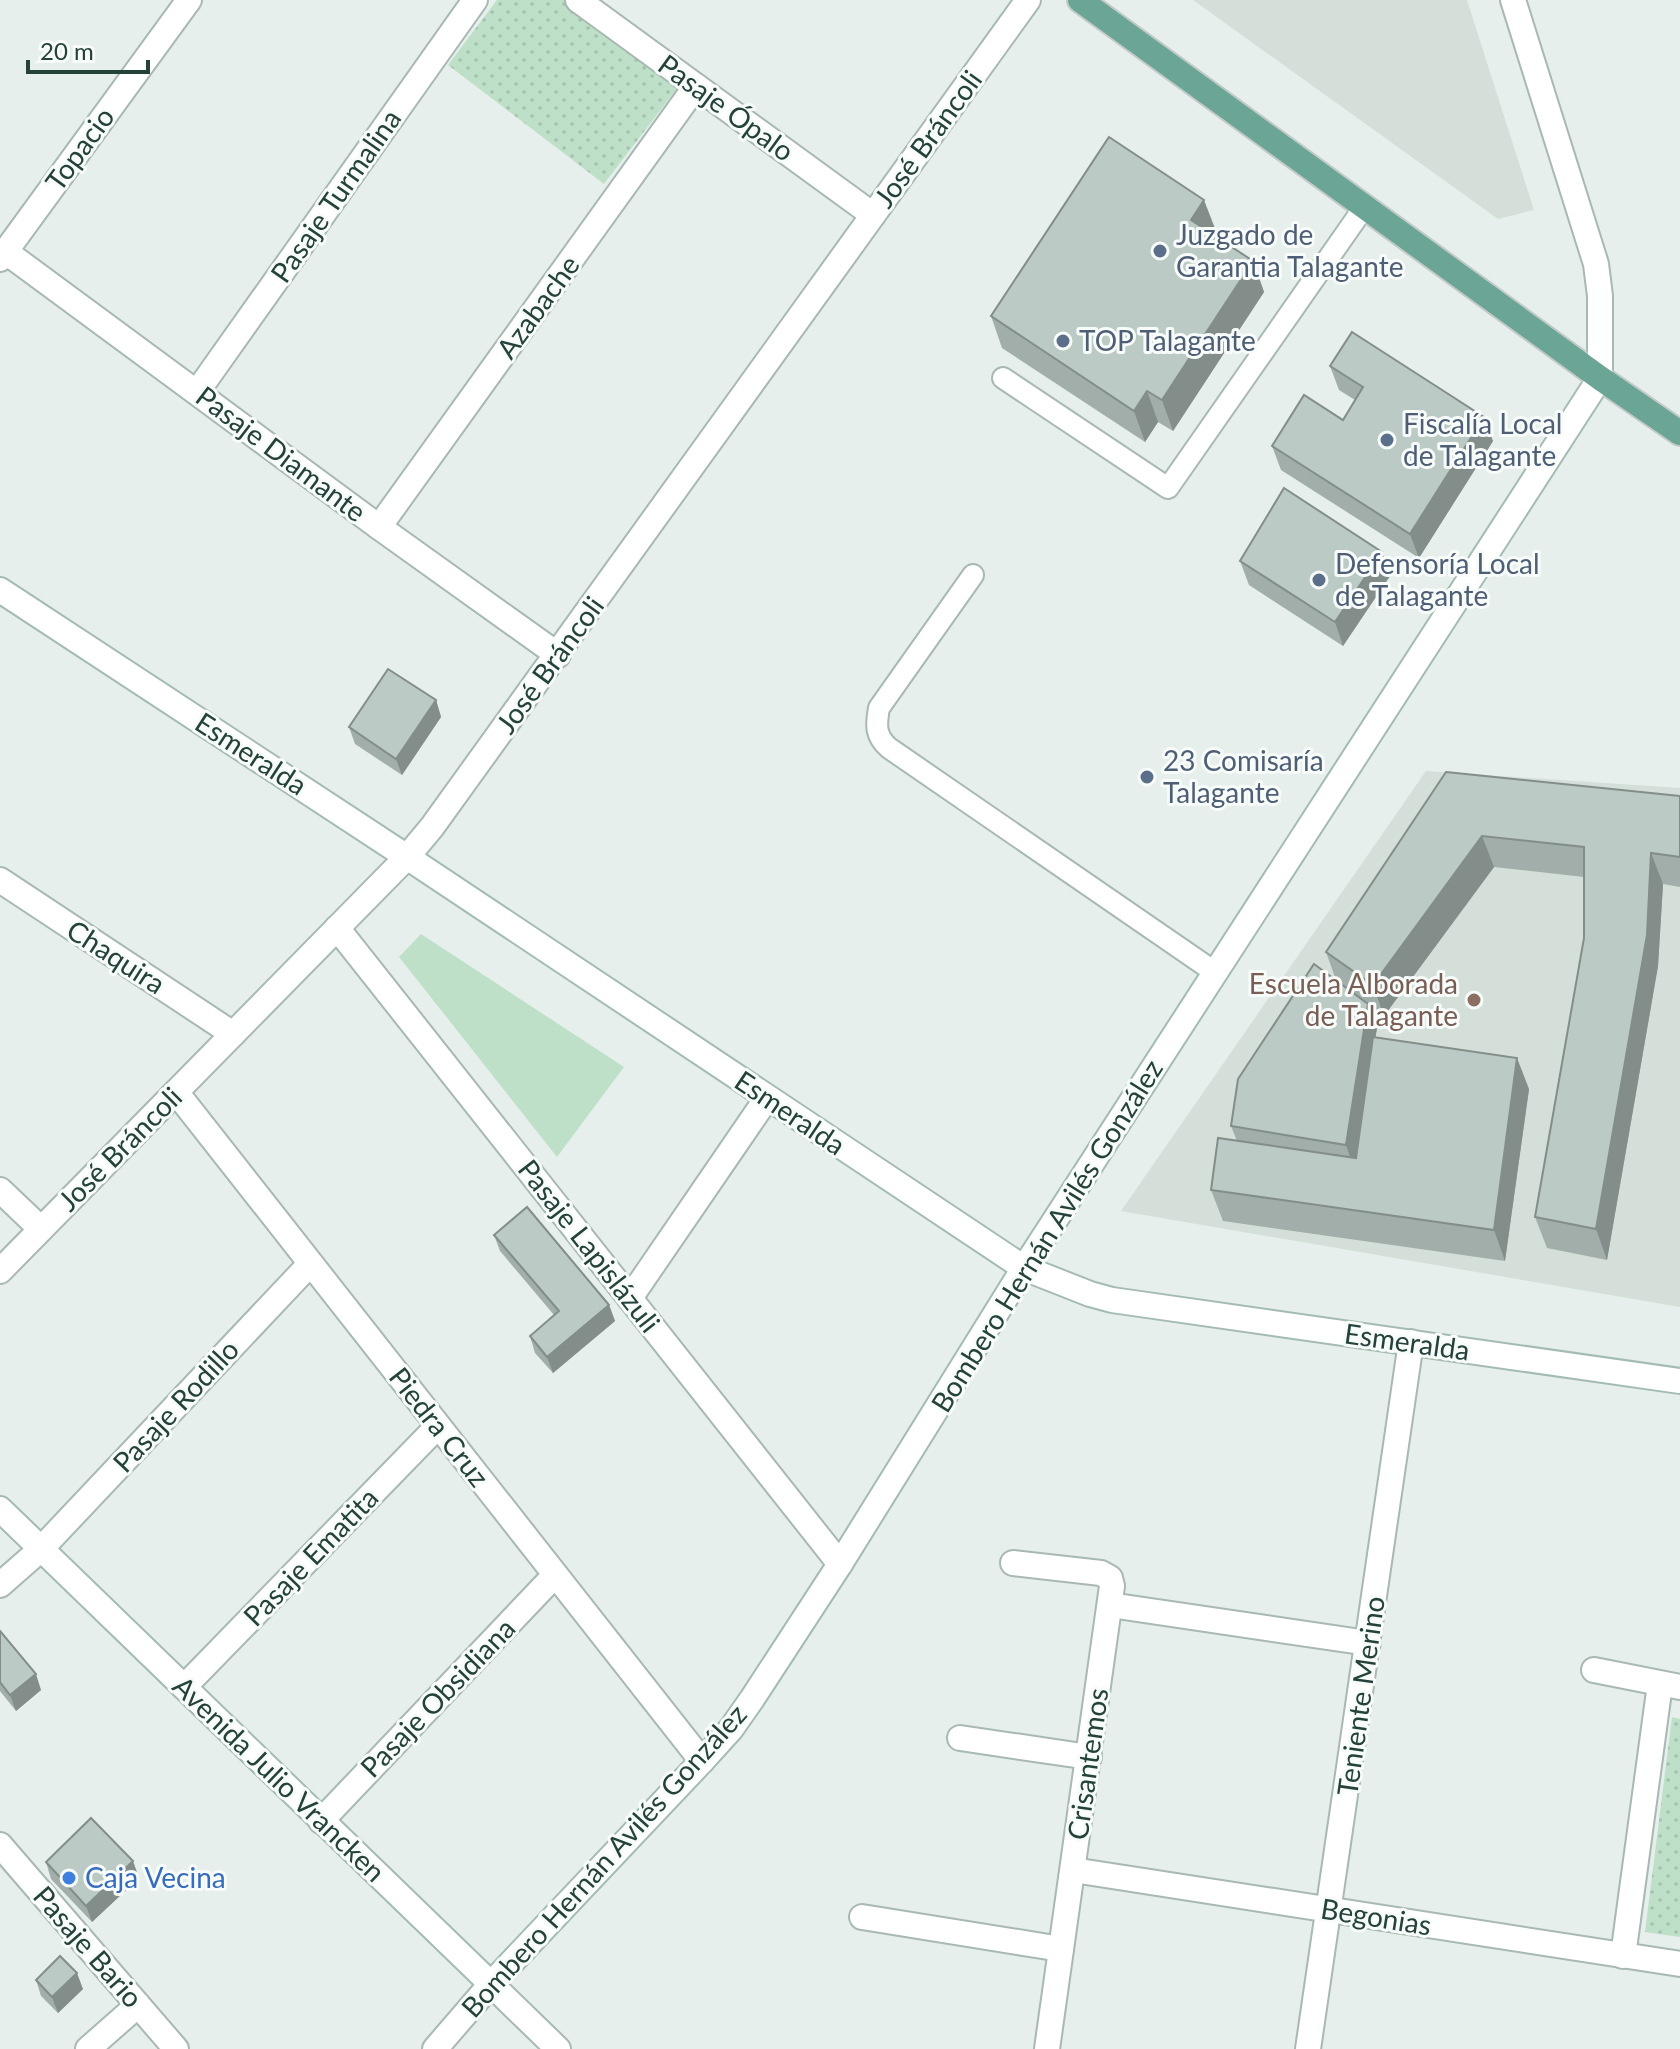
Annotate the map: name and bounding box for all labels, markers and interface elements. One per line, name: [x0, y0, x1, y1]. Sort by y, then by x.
scale bar: [28, 24, 148, 74]
text: 20 m: [40, 36, 94, 65]
street label: Pasaje Ópalo: [652, 47, 801, 168]
street label: José Bráncoli: [866, 63, 988, 213]
street label: Topacio: [38, 100, 121, 197]
street label: Pasaje Turmalina: [263, 102, 407, 288]
place label: Juzgado de Garantia Talagante: [1176, 217, 1404, 283]
marker: Juzgado de Garantia Talagante: [1151, 242, 1169, 260]
street label: Azabache: [488, 248, 586, 365]
place label: TOP Talagante: [1079, 323, 1256, 357]
marker: TOP Talagante: [1054, 332, 1072, 350]
street label: Pasaje Diamante: [190, 378, 373, 528]
place label: Fiscalía Local de Talagante: [1403, 406, 1562, 472]
marker: Fiscalía Local de Talagante: [1378, 431, 1396, 449]
place label: Defensoría Local de Talagante: [1335, 546, 1540, 612]
marker: Defensoría Local de Talagante: [1310, 571, 1328, 589]
street label: José Bráncoli: [488, 589, 610, 739]
street label: Esmeralda: [189, 705, 314, 802]
place label: 23 Comisaría Talagante: [1163, 743, 1324, 809]
marker: 23 Comisaría Talagante: [1138, 768, 1156, 786]
street label: Chaquira: [61, 912, 172, 1000]
place label: Escuela Alborada de Talagante: [1249, 966, 1458, 1032]
marker: Escuela Alborada de Talagante: [1465, 991, 1483, 1009]
street label: Bombero Hernán Avilés González: [923, 1053, 1169, 1418]
street label: Esmeralda: [729, 1063, 852, 1161]
street label: José Bráncoli: [50, 1079, 188, 1217]
street label: Pasaje Lapislázuli: [512, 1152, 668, 1339]
street label: Esmeralda: [1342, 1315, 1472, 1367]
street label: Pasaje Rodillo: [105, 1332, 245, 1479]
street label: Piedra Cruz: [383, 1360, 497, 1493]
street label: Pasaje Ematita: [236, 1480, 385, 1632]
street label: Teniente Merino: [1329, 1594, 1391, 1798]
street label: Pasaje Obsidiana: [353, 1611, 522, 1784]
street label: Avenida Julio Vrancken: [167, 1668, 393, 1888]
street label: Crisantemos: [1060, 1686, 1114, 1842]
street label: Bombero Hernán Avilés González: [454, 1697, 753, 2024]
place label: Caja Vecina: [85, 1860, 226, 1894]
marker: Caja Vecina: [60, 1869, 78, 1887]
street label: Pasaje Bario: [27, 1879, 151, 2014]
street label: Begonias: [1319, 1891, 1434, 1942]

